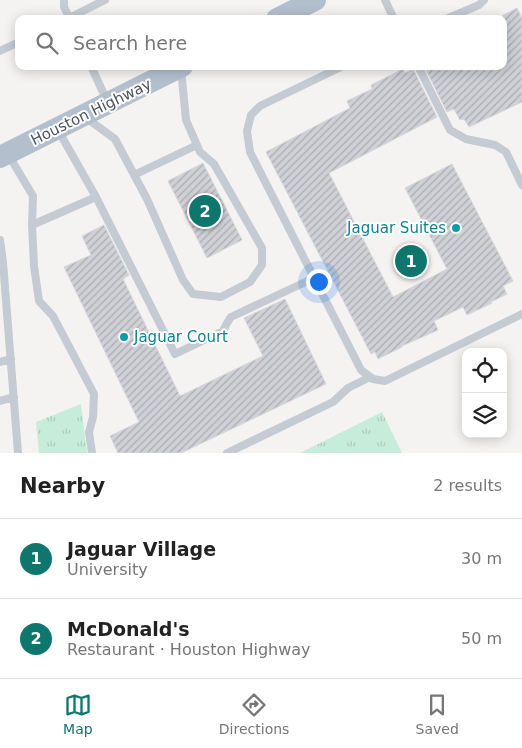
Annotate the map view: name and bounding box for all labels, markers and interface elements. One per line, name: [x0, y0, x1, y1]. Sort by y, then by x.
search box: [15, 15, 507, 70]
icon: search: [33, 29, 61, 57]
text: Search here: [73, 32, 187, 54]
street label: Houston Highway: [28, 75, 154, 149]
pin: 2: [189, 192, 221, 230]
place label: Jaguar Suites: [346, 219, 446, 237]
marker: Jaguar Suites: [450, 222, 462, 234]
pin: 1: [395, 242, 427, 280]
your location: [306, 269, 332, 295]
place label: Jaguar Court: [133, 328, 228, 346]
marker: Jaguar Court: [118, 331, 130, 343]
map controls: [462, 348, 507, 438]
button: locate: [462, 348, 507, 393]
button: layers: [462, 393, 507, 438]
text: Nearby: [20, 474, 105, 498]
text: 2 results: [433, 476, 502, 495]
text: Jaguar Village: [67, 538, 216, 560]
text: 1: [30, 549, 42, 568]
text: 30 m: [461, 549, 502, 568]
text: University: [67, 560, 148, 579]
text: McDonald's: [67, 618, 190, 640]
text: 2: [30, 629, 42, 648]
text: 50 m: [461, 629, 502, 648]
text: Restaurant · Houston Highway: [67, 640, 311, 659]
tab: Map: [63, 691, 93, 737]
tab: Directions: [219, 691, 289, 737]
tab: Saved: [416, 691, 459, 737]

